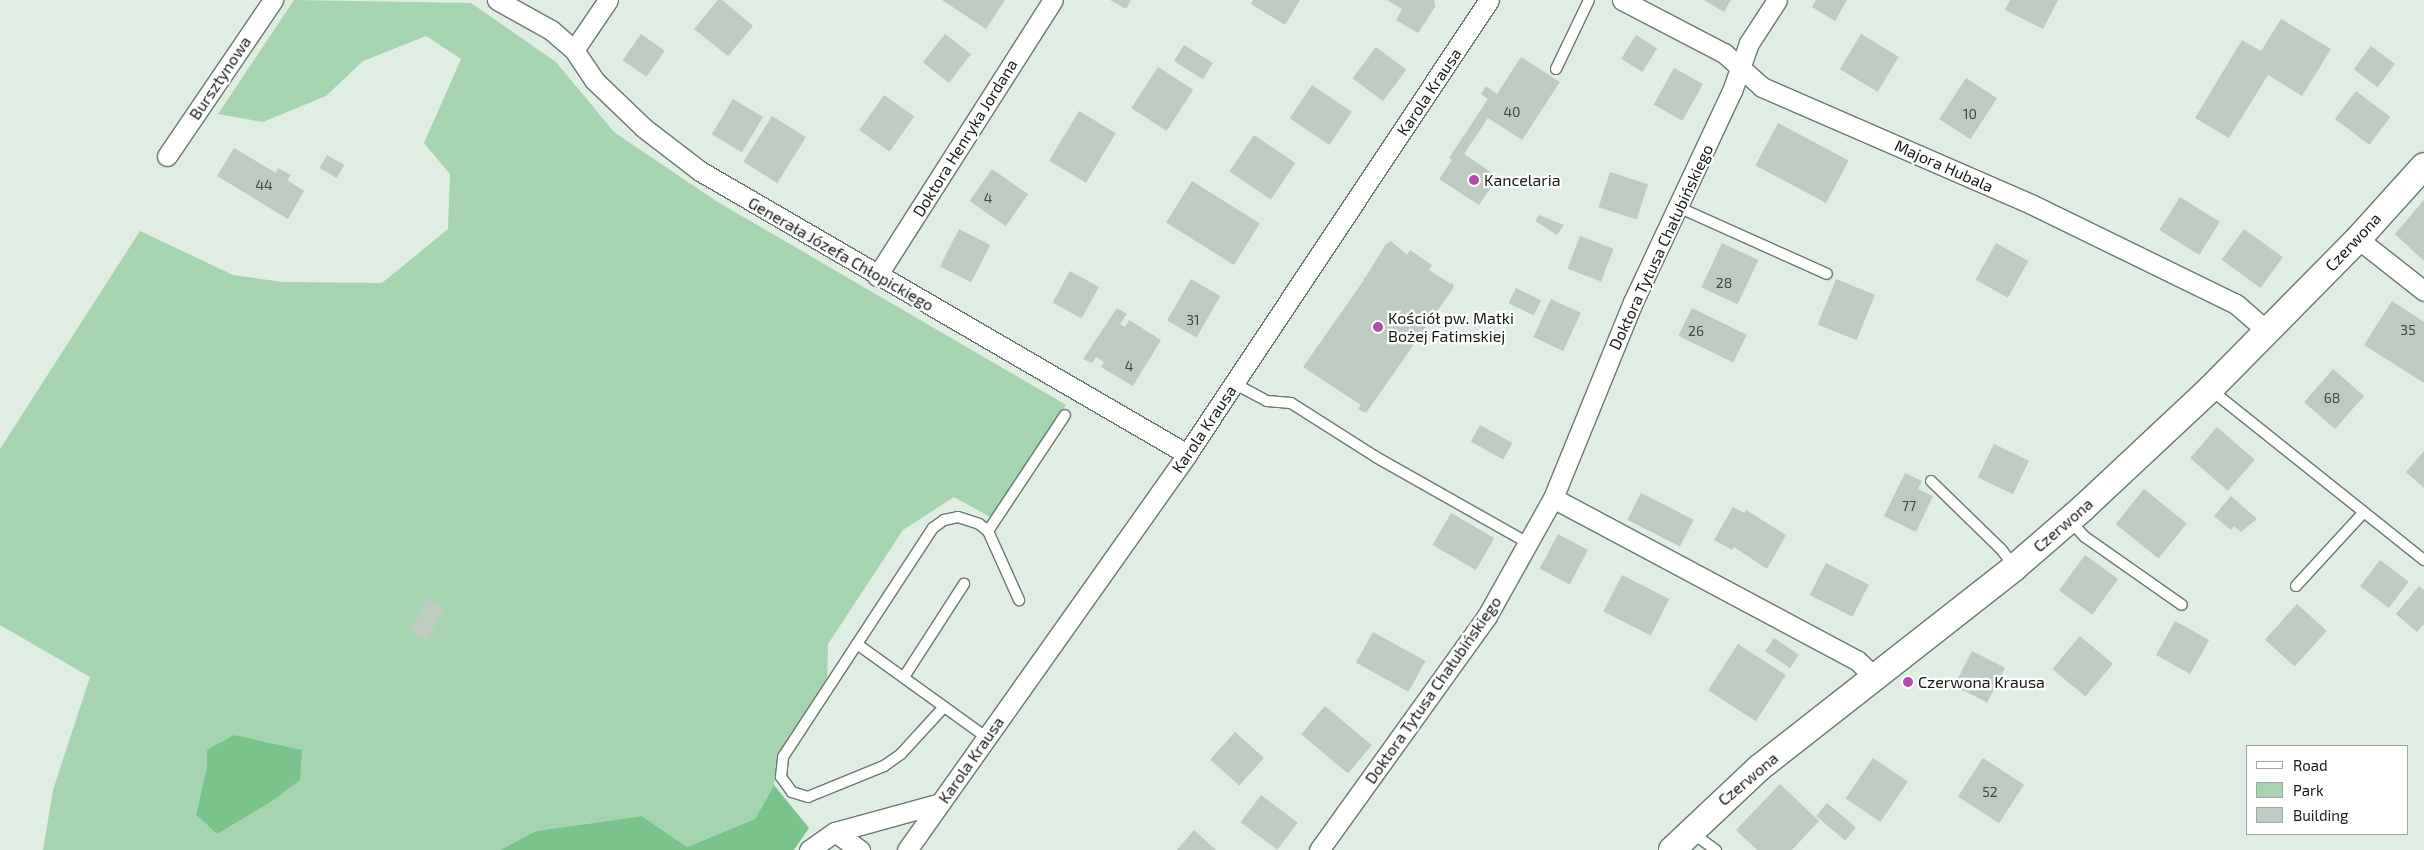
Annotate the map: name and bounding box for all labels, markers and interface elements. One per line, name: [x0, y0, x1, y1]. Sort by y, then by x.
street label: Bursztynowa: [185, 33, 255, 123]
street label: Karola Krausa: [1393, 45, 1465, 139]
street label: Doktora Henryka Jordana: [908, 55, 1022, 221]
house number: 40: [1503, 104, 1521, 120]
house number: 10: [1963, 106, 1977, 122]
street label: Majora Hubala: [1892, 136, 1996, 196]
street label: Doktora Tytusa Chałubińskiego: [1605, 141, 1717, 353]
place label: Kancelaria: [1484, 170, 1561, 190]
marker: Kancelaria: [1468, 174, 1480, 186]
house number: 44: [255, 177, 273, 193]
house number: 4: [984, 190, 992, 206]
street label: Generała Józefa Chłopickiego: [745, 193, 937, 315]
street label: Czerwona: [2321, 209, 2385, 275]
house number: 28: [1716, 275, 1732, 291]
place label: Kościół pw. Matki Bożej Fatimskiej: [1388, 308, 1514, 346]
house number: 31: [1186, 312, 1200, 328]
marker: Kościół pw. Matki Bożej Fatimskiej: [1372, 321, 1384, 333]
house number: 35: [2400, 322, 2416, 338]
house number: 26: [1688, 323, 1704, 339]
house number: 4: [1125, 358, 1133, 374]
street label: Karola Krausa: [1168, 382, 1240, 476]
house number: 68: [2324, 390, 2340, 406]
street label: Czerwona: [2029, 494, 2097, 556]
house number: 77: [1902, 498, 1916, 514]
street label: Doktora Tytusa Chałubińskiego: [1361, 592, 1505, 788]
place label: Czerwona Krausa: [1918, 672, 2045, 692]
marker: Czerwona Krausa: [1902, 676, 1914, 688]
street label: Karola Krausa: [934, 713, 1008, 807]
legend: [2246, 745, 2409, 835]
street label: Czerwona: [1714, 748, 1782, 810]
text: Road: [2293, 756, 2328, 774]
text: Park: [2293, 781, 2324, 799]
house number: 52: [1982, 784, 1998, 800]
text: Building: [2293, 806, 2348, 824]

